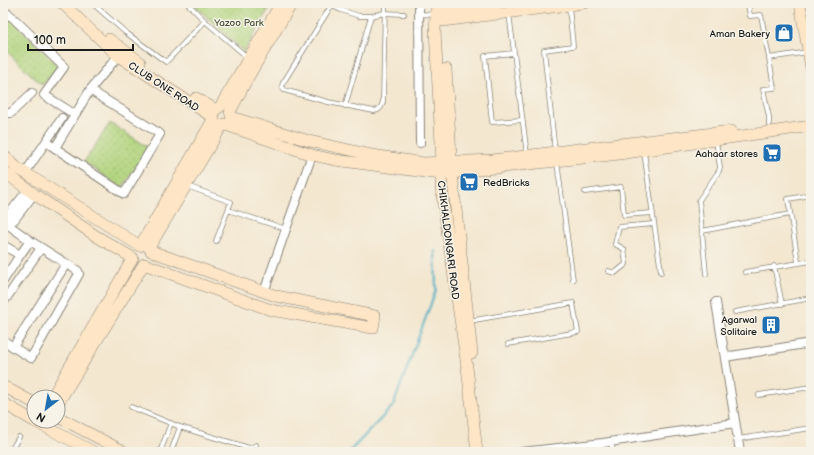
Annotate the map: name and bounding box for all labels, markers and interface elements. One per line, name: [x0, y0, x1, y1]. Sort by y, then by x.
park label: Yazoo Park: [213, 17, 264, 29]
shop icon: Aman Bakery: [773, 22, 795, 44]
scale bar: [28, 26, 133, 52]
place label: Aman Bakery: [710, 28, 770, 40]
text: 100 m: [34, 33, 66, 48]
street label: CLUB ONE ROAD: [126, 59, 201, 114]
supermarket icon: Aahaar stores: [761, 142, 783, 164]
place label: Aahaar stores: [696, 148, 758, 160]
supermarket icon: RedBricks: [458, 171, 480, 193]
place label: RedBricks: [483, 177, 530, 189]
street label: CHIKHALDONGARI ROAD: [435, 180, 461, 300]
place label: Agarwal Solitaire: [721, 314, 757, 338]
building icon: Agarwal Solitaire: [760, 314, 782, 336]
north arrow: [26, 389, 66, 429]
text: N: [34, 409, 48, 425]

